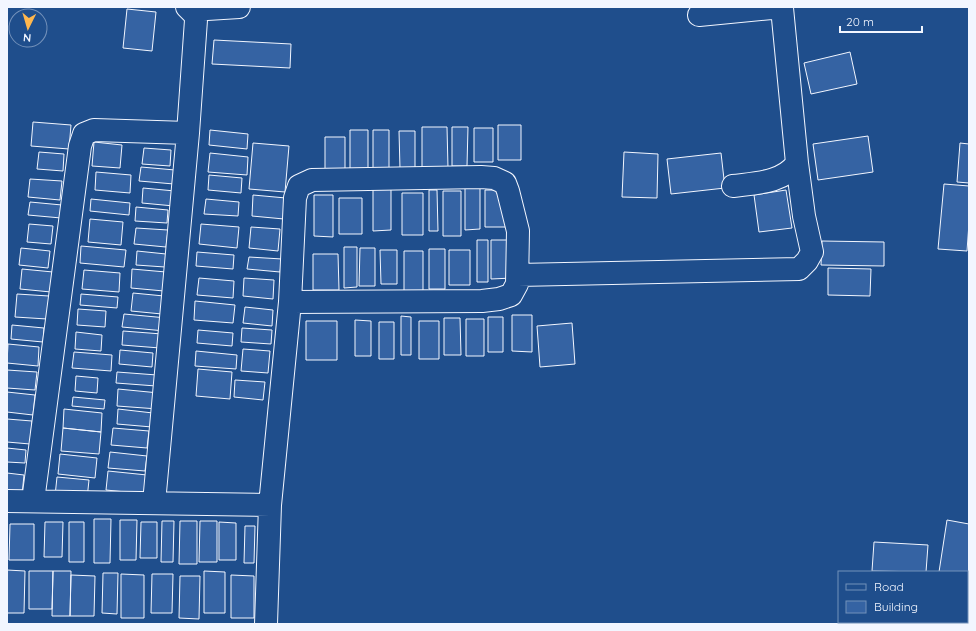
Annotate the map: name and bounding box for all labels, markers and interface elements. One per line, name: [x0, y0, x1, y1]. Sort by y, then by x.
north arrow: [8, 8, 48, 48]
scale bar: [840, 8, 922, 34]
text: 20 m: [846, 14, 874, 29]
text: N: [22, 31, 32, 45]
legend: [838, 571, 968, 623]
text: Road: [874, 579, 904, 594]
text: Building: [874, 599, 918, 614]

